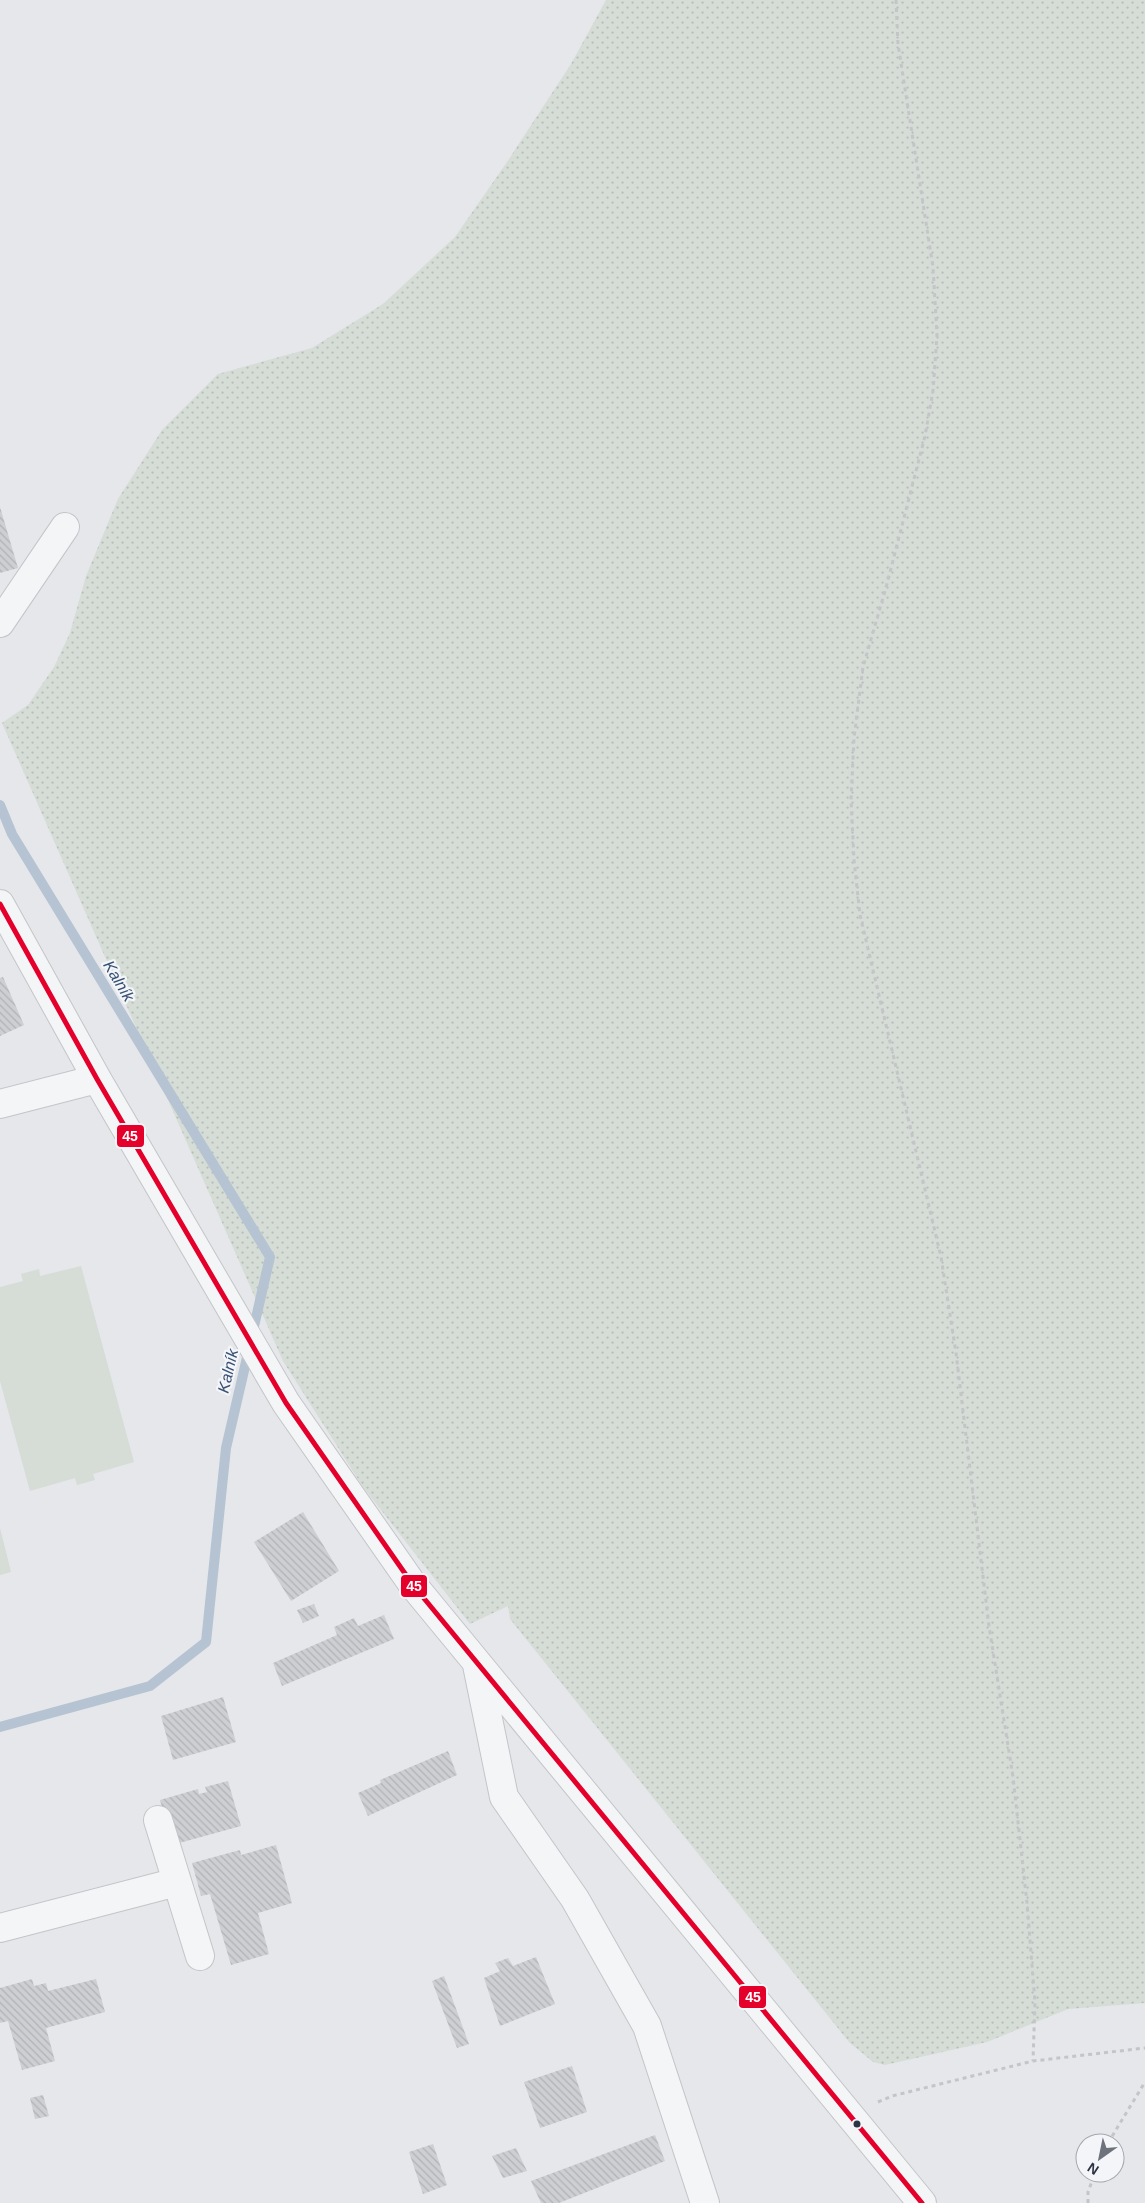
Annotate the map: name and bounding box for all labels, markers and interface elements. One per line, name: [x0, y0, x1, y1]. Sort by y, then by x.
water label: Kalník: [100, 958, 138, 1005]
line badge: 45: [116, 1124, 145, 1148]
text: 45: [122, 1128, 138, 1144]
water label: Kalník: [215, 1346, 242, 1395]
line badge: 45: [400, 1574, 428, 1598]
text: 45: [406, 1578, 422, 1594]
line badge: 45: [738, 1985, 767, 2009]
text: 45: [745, 1989, 761, 2005]
unlabelled marker: [852, 2119, 862, 2129]
north arrow: [1075, 2133, 1125, 2183]
text: N: [1084, 2159, 1102, 2178]

